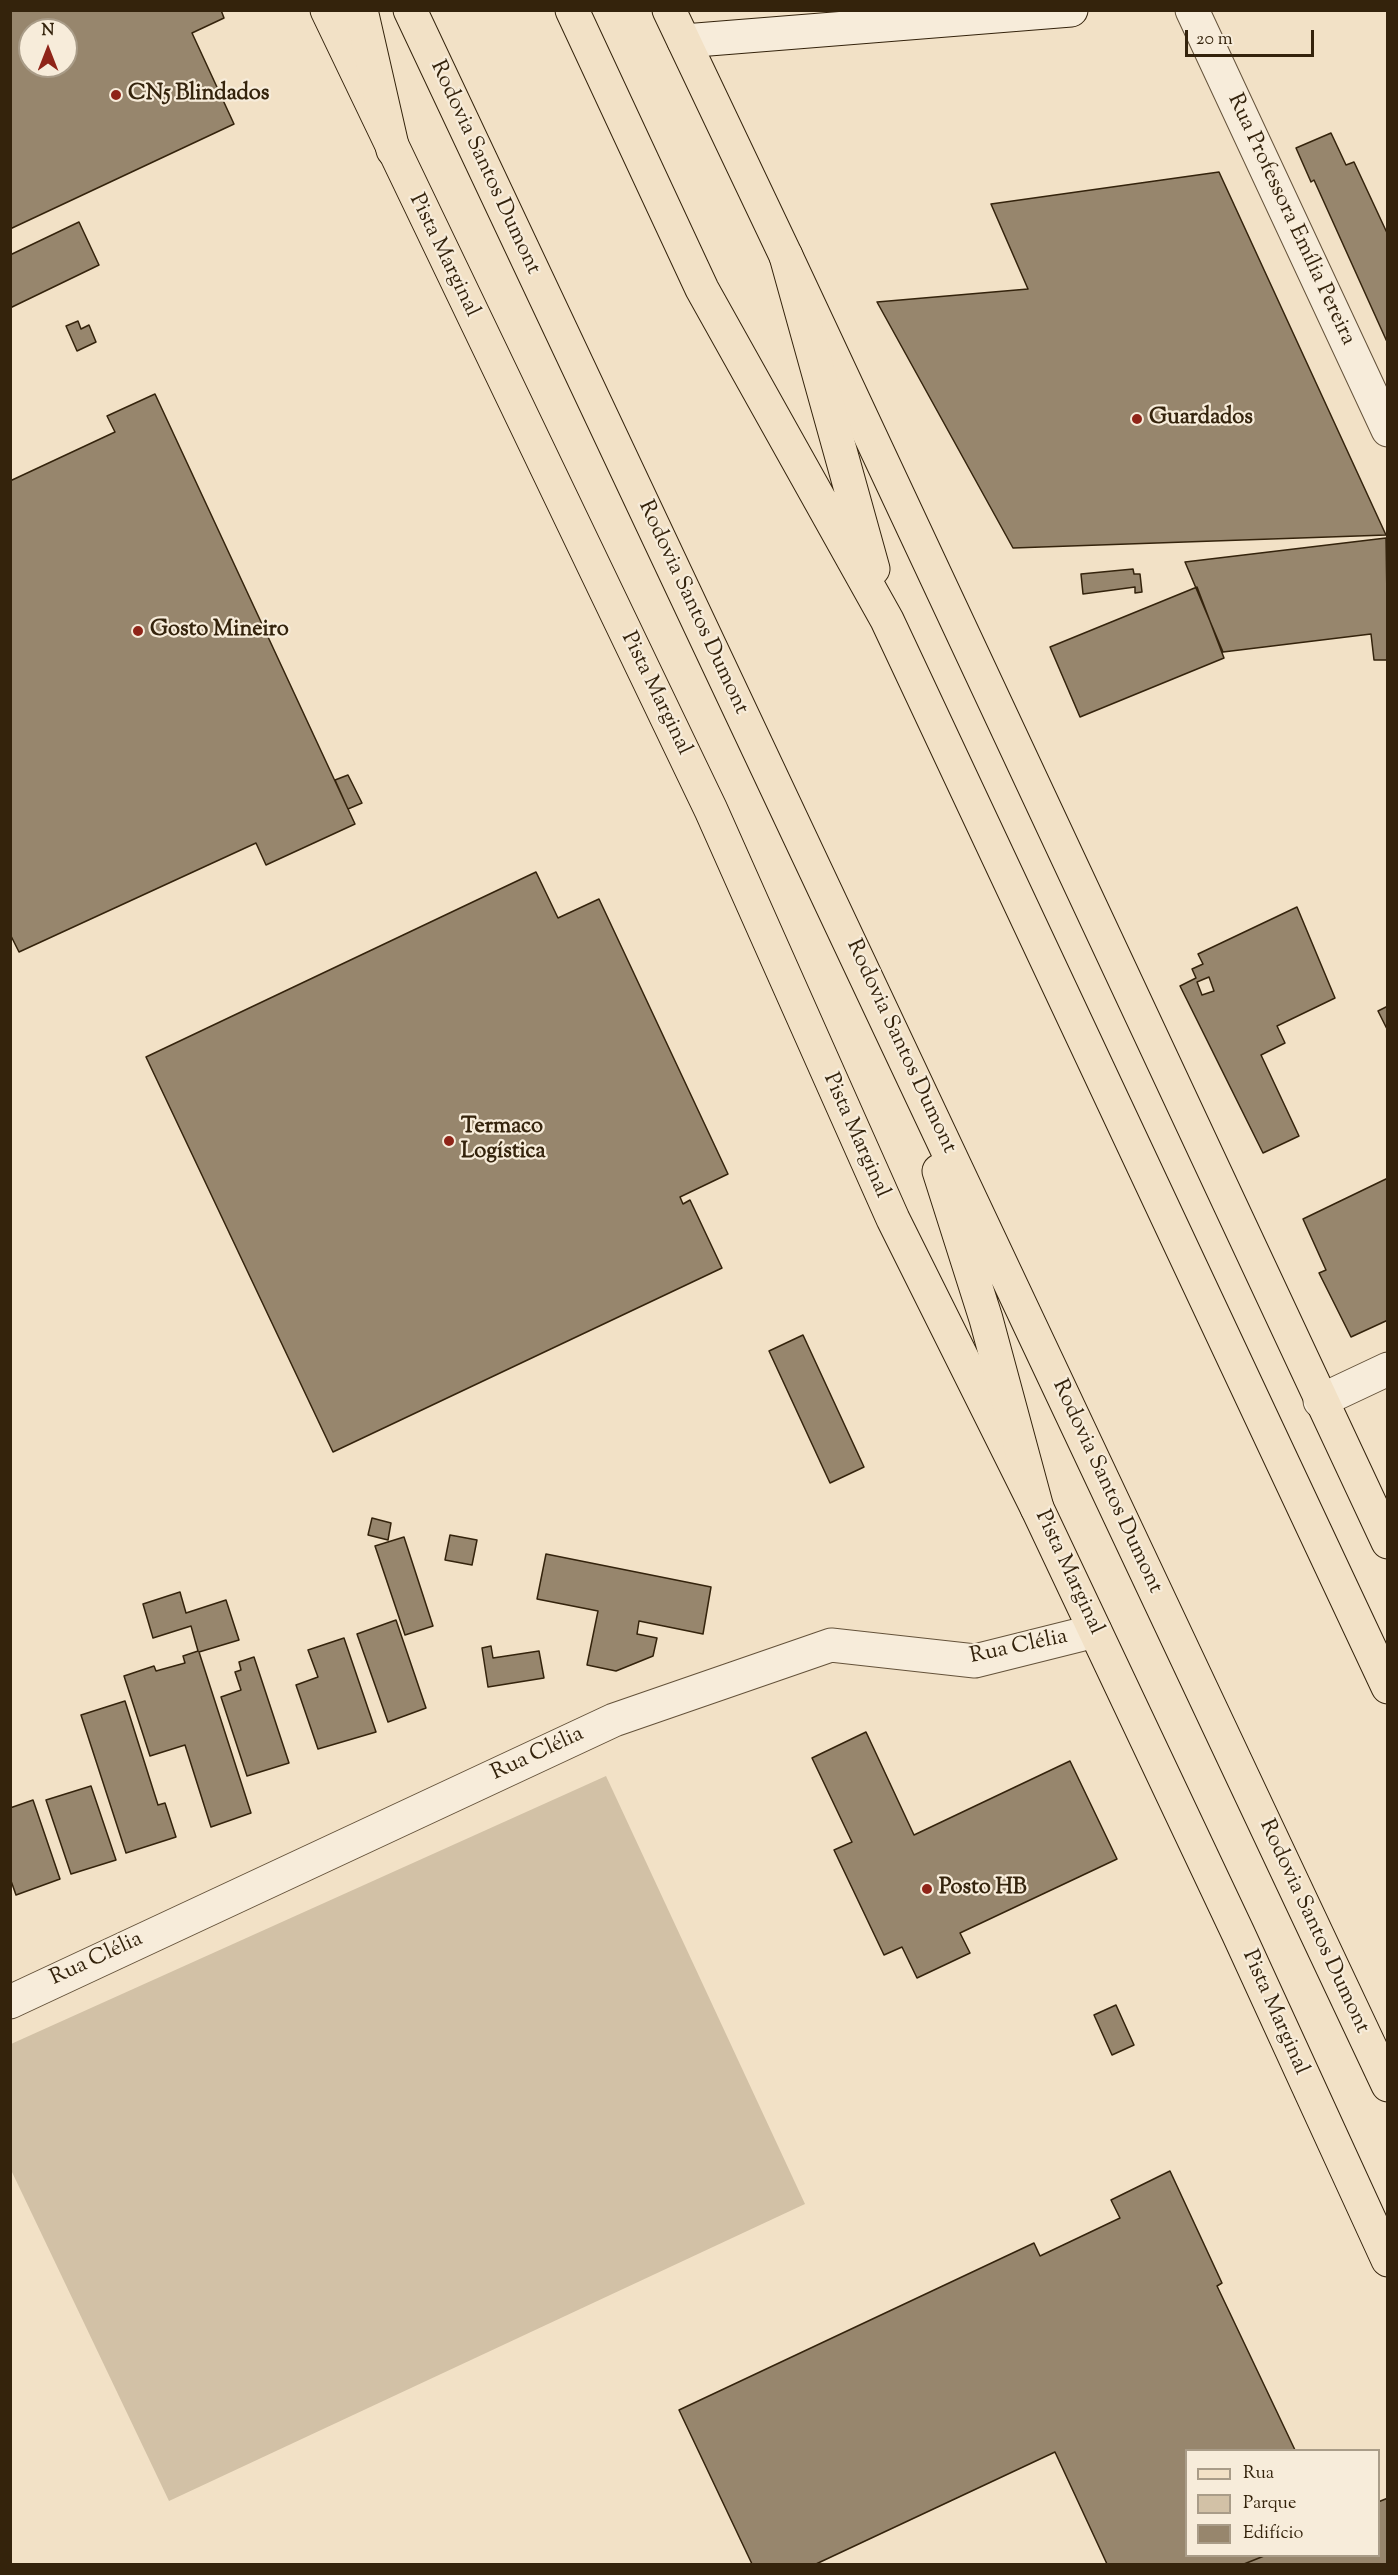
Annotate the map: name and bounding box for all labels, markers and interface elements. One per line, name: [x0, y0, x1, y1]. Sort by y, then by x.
north arrow: [18, 18, 78, 78]
scale bar: [1188, 18, 1317, 56]
text: N: [42, 20, 54, 43]
text: 20 m: [1196, 27, 1233, 53]
street label: Rodovia Santos Dumont: [423, 57, 545, 279]
place label: CN5 Blindados: [128, 82, 269, 108]
marker: CN5 Blindados: [109, 88, 123, 102]
street label: Rua Professora Emília Pereira: [1220, 90, 1360, 350]
street label: Pista Marginal: [402, 190, 484, 322]
place label: Guardados: [1149, 406, 1253, 432]
marker: Guardados: [1130, 412, 1144, 426]
street label: Rodovia Santos Dumont: [631, 497, 753, 719]
place label: Gosto Mineiro: [150, 618, 289, 644]
marker: Gosto Mineiro: [131, 624, 145, 638]
street label: Pista Marginal: [614, 628, 696, 760]
street label: Rodovia Santos Dumont: [839, 936, 961, 1158]
street label: Pista Marginal: [816, 1069, 894, 1203]
place label: Termaco Logística: [461, 1115, 546, 1166]
marker: Termaco Logística: [442, 1134, 456, 1148]
street label: Rodovia Santos Dumont: [1045, 1376, 1167, 1598]
street label: Pista Marginal: [1028, 1507, 1108, 1639]
street label: Rua Clélia: [968, 1625, 1070, 1671]
street label: Rua Clélia: [488, 1722, 588, 1788]
street label: Rodovia Santos Dumont: [1252, 1816, 1374, 2038]
place label: Posto HB: [939, 1876, 1027, 1902]
marker: Posto HB: [920, 1882, 934, 1896]
street label: Rua Clélia: [47, 1927, 147, 1993]
street label: Pista Marginal: [1235, 1946, 1313, 2080]
legend: [1185, 2449, 1380, 2557]
text: Rua: [1243, 2461, 1274, 2487]
text: Parque: [1243, 2491, 1296, 2517]
text: Edifício: [1243, 2521, 1303, 2547]

